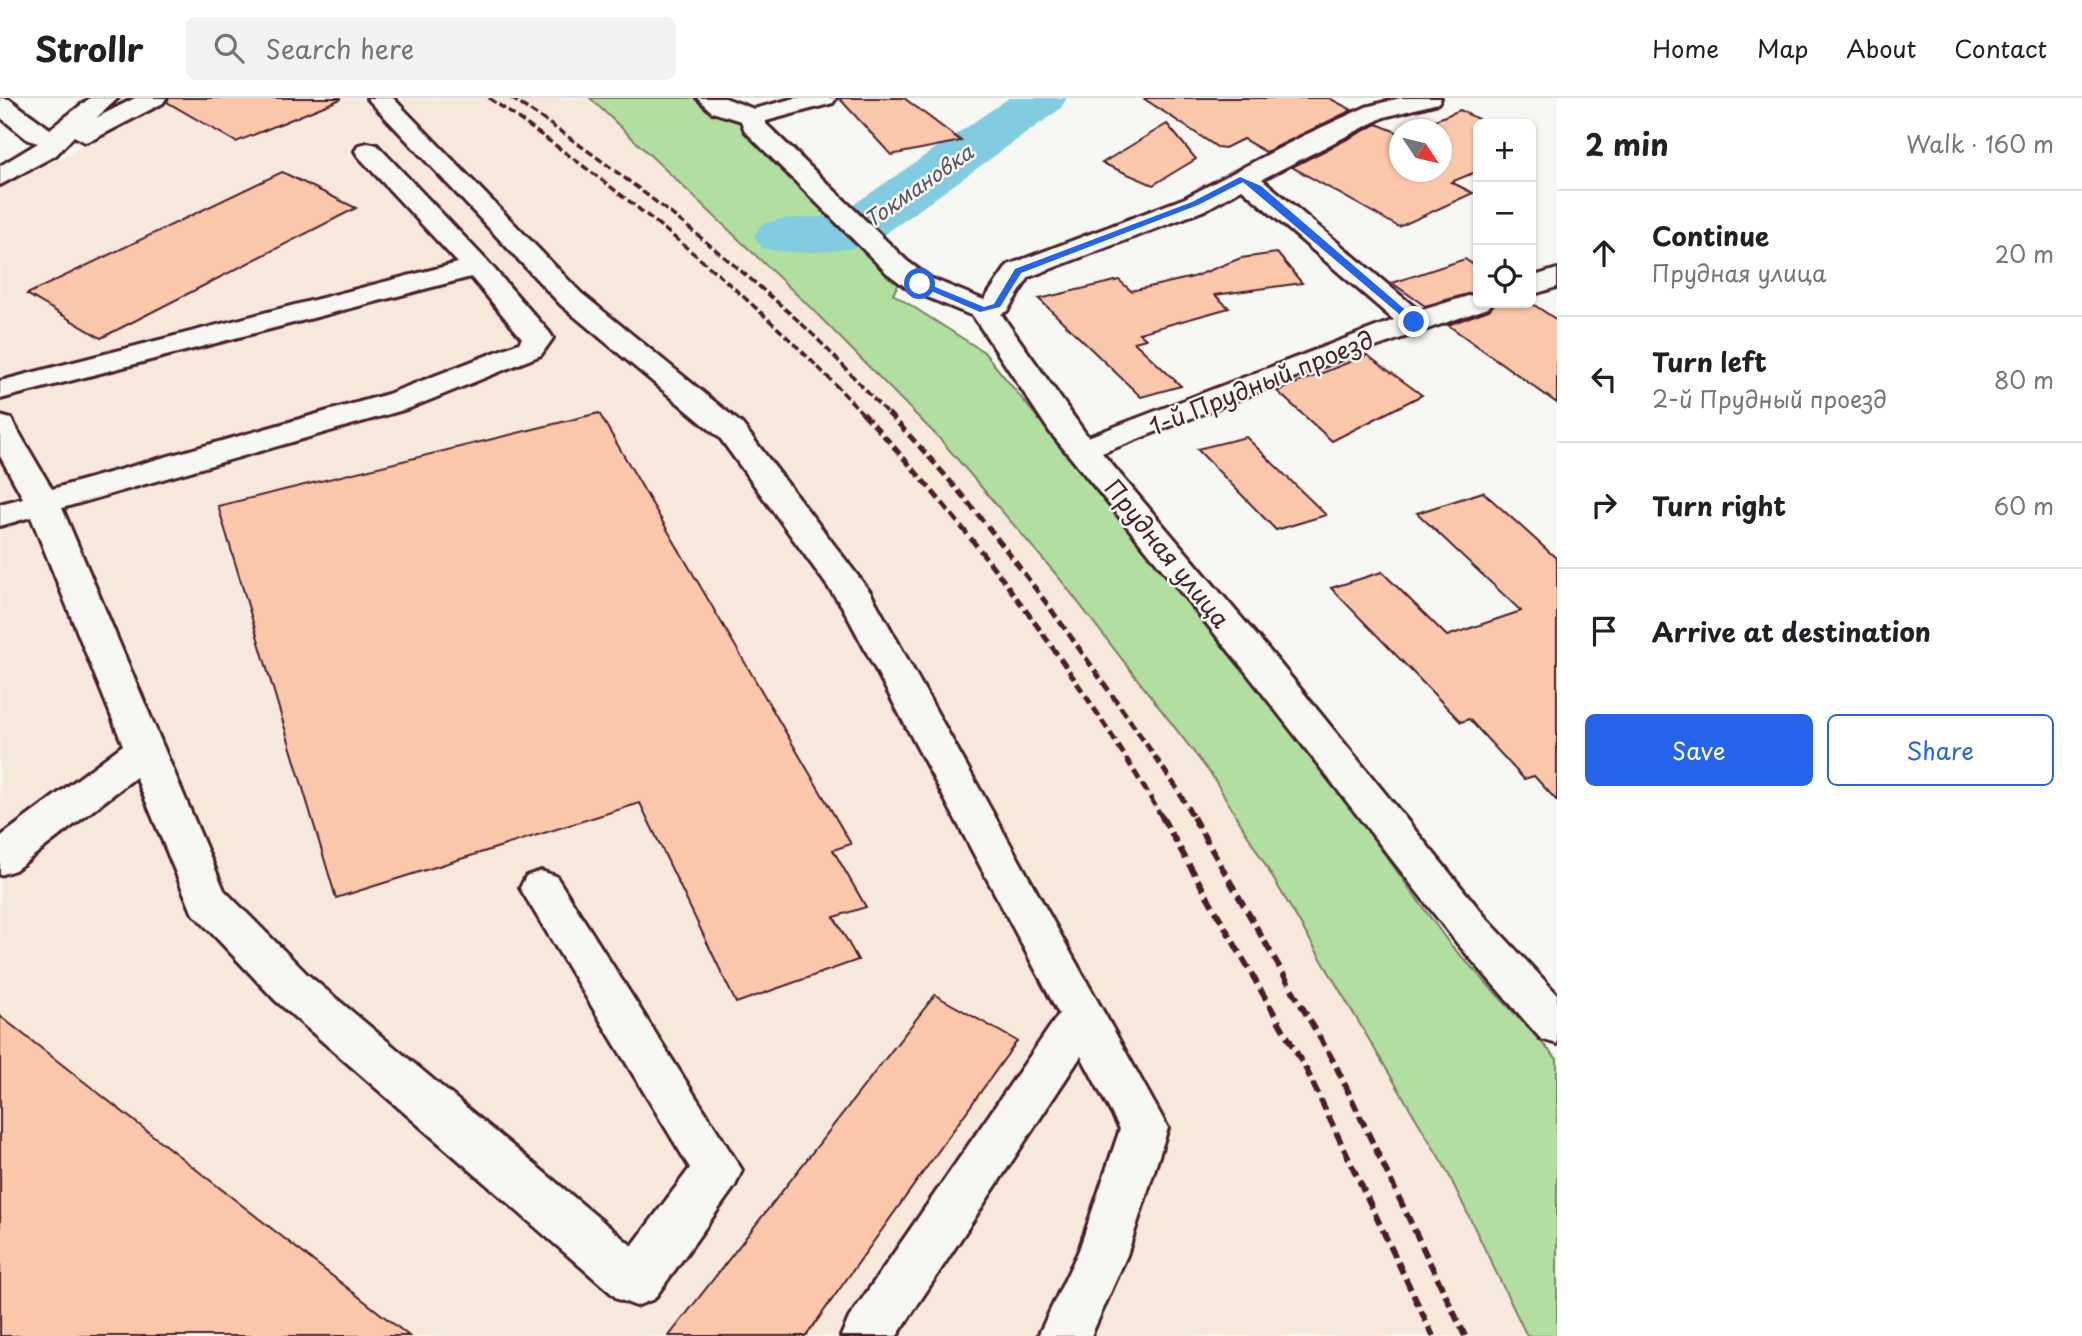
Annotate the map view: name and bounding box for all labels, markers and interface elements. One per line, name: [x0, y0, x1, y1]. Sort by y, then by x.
search box: [186, 17, 676, 80]
text: Strollr: [35, 23, 144, 73]
icon: search: [210, 29, 248, 67]
text: Search here: [266, 29, 414, 68]
text: Home: [1652, 30, 1719, 66]
text: Map: [1757, 30, 1808, 66]
text: About: [1846, 30, 1916, 66]
text: Contact: [1954, 30, 2047, 66]
north arrow: [1389, 119, 1452, 182]
map controls: [1473, 119, 1536, 308]
button: +: [1473, 119, 1536, 182]
text: 2 min: [1585, 121, 1669, 166]
text: Walk · 160 m: [1906, 126, 2054, 161]
water label: Токмановка: [857, 135, 980, 234]
button: −: [1473, 182, 1536, 245]
text: Continue: [1652, 216, 1769, 255]
icon: ahead: [1585, 234, 1623, 272]
text: 20 m: [1995, 236, 2054, 271]
button: locate: [1473, 245, 1536, 308]
text: Прудная улица: [1652, 255, 1826, 290]
route start: [904, 268, 935, 299]
route end: [1398, 306, 1429, 337]
street label: 1-й Прудный проезд: [1143, 321, 1379, 443]
text: Turn left: [1652, 342, 1767, 381]
icon: left: [1585, 360, 1623, 398]
text: 80 m: [1994, 362, 2054, 397]
text: 2-й Прудный проезд: [1652, 381, 1887, 416]
street label: Прудная улица: [1097, 471, 1239, 635]
icon: right: [1585, 486, 1623, 524]
text: Turn right: [1652, 486, 1786, 525]
text: 60 m: [1994, 488, 2054, 523]
icon: arrive: [1585, 612, 1623, 650]
text: Arrive at destination: [1652, 612, 1931, 651]
button: Save: [1585, 714, 1813, 786]
button: Share: [1827, 714, 2054, 786]

